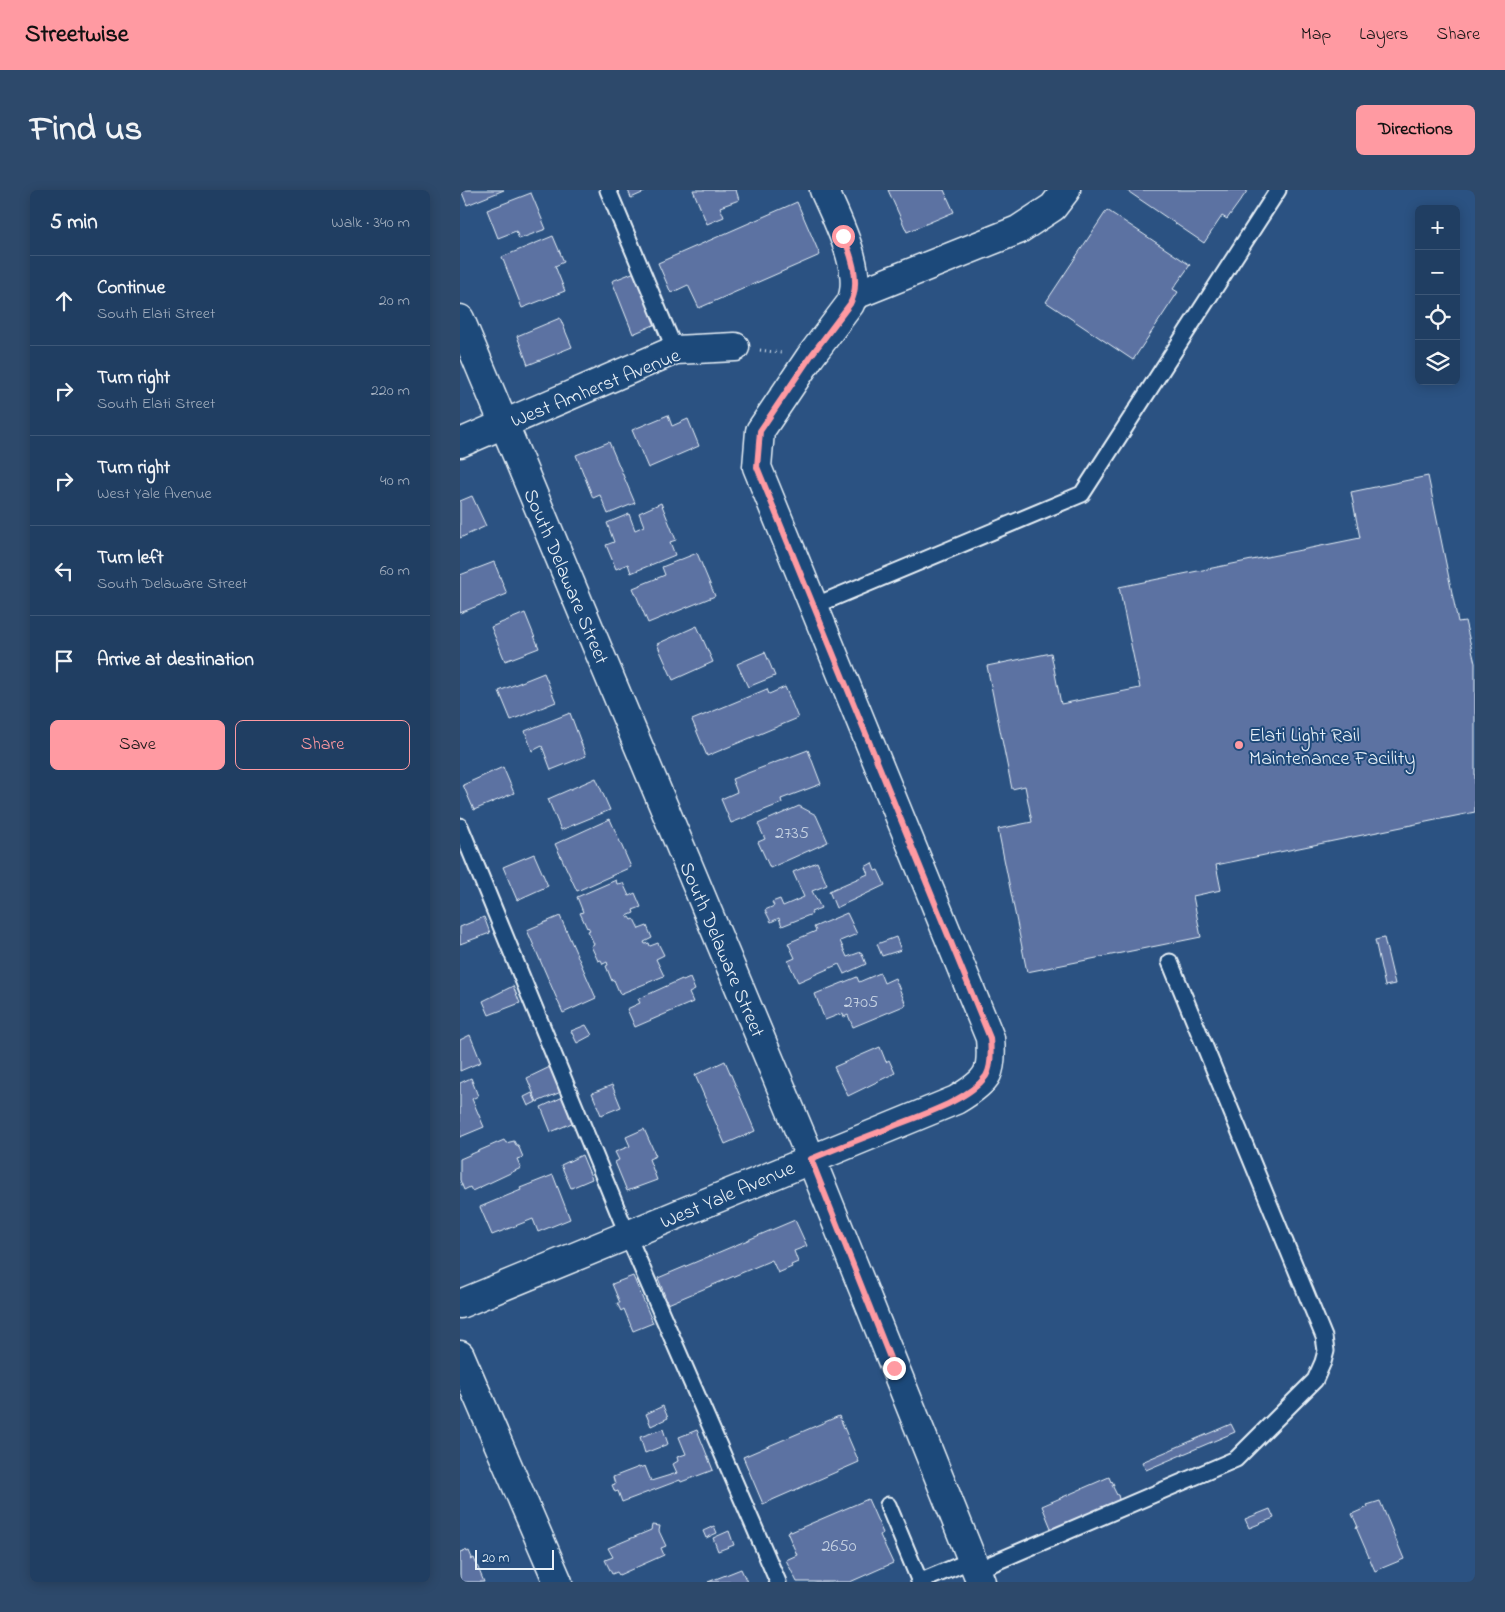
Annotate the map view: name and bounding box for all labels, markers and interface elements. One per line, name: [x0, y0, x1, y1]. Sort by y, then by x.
text: Streetwise: [25, 18, 129, 53]
text: Map: [1301, 22, 1331, 48]
text: Layers: [1359, 22, 1409, 48]
text: Share: [1437, 22, 1480, 48]
text: Find us: [30, 105, 142, 156]
button: Directions: [1356, 105, 1475, 155]
map controls: [1415, 205, 1460, 385]
button: +: [1415, 205, 1460, 250]
text: 5 min: [50, 208, 98, 238]
text: Walk · 340 m: [331, 211, 410, 235]
route start: [832, 225, 855, 248]
button: −: [1415, 250, 1460, 295]
text: Continue: [97, 275, 165, 302]
icon: ahead: [50, 287, 78, 315]
text: 20 m: [379, 289, 410, 313]
button: locate: [1415, 295, 1460, 340]
text: South Elati Street: [97, 302, 215, 326]
button: layers: [1415, 340, 1460, 385]
street label: West Amherst Avenue: [507, 342, 685, 437]
text: Turn right: [97, 365, 170, 392]
icon: right: [50, 377, 78, 405]
text: 220 m: [371, 379, 410, 403]
text: South Elati Street: [97, 392, 215, 416]
text: Turn right: [97, 455, 170, 482]
icon: right: [50, 467, 78, 495]
text: 40 m: [380, 469, 410, 493]
text: West Yale Avenue: [97, 482, 212, 506]
street label: South Delaware Street: [515, 485, 615, 669]
text: Turn left: [97, 545, 164, 572]
icon: left: [50, 557, 78, 585]
text: 60 m: [380, 559, 410, 583]
text: South Delaware Street: [97, 572, 248, 596]
icon: arrive: [50, 647, 78, 675]
text: Arrive at destination: [97, 647, 254, 674]
button: Save: [50, 720, 225, 770]
button: Share: [235, 720, 410, 770]
place label: Elati Light Rail Maintenance Facility: [1249, 722, 1415, 774]
marker: Elati Light Rail Maintenance Facility: [1233, 739, 1245, 751]
house number: 2735: [775, 821, 809, 847]
street label: South Delaware Street: [671, 858, 771, 1042]
house number: 2705: [844, 990, 878, 1016]
street label: West Yale Avenue: [656, 1155, 800, 1238]
route end: [883, 1357, 906, 1380]
house number: 2650: [822, 1534, 857, 1560]
scale bar: [475, 1547, 554, 1570]
text: 20 m: [482, 1548, 509, 1569]

